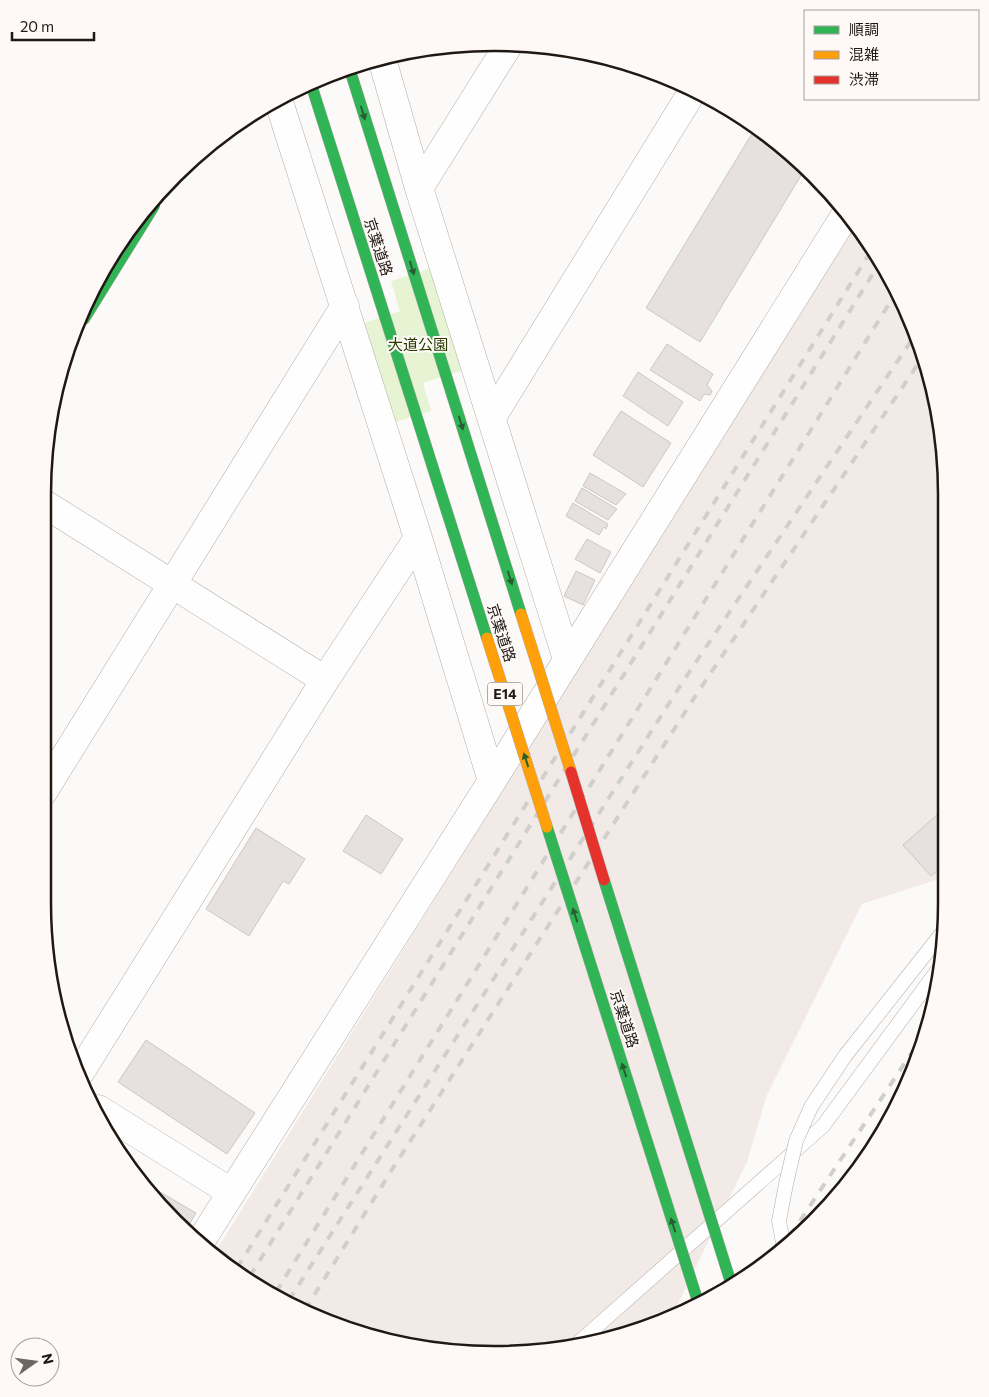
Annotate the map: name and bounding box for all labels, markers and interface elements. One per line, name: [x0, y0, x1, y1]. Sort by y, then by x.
scale bar: [12, 10, 95, 42]
legend: [804, 10, 979, 100]
text: 20 m: [20, 17, 54, 35]
text: 順調: [849, 20, 879, 38]
text: 混雑: [849, 45, 879, 63]
text: 渋滞: [849, 70, 879, 88]
one-way arrow: [360, 106, 368, 121]
street label: 京葉道路: [361, 215, 397, 278]
one-way arrow: [409, 261, 416, 276]
park label: 大道公園: [388, 335, 448, 353]
one-way arrow: [457, 416, 465, 431]
one-way arrow: [506, 571, 514, 586]
street label: 京葉道路: [484, 601, 520, 664]
road number: E14: [488, 682, 522, 706]
one-way arrow: [522, 753, 529, 768]
one-way arrow: [571, 908, 578, 923]
street label: 京葉道路: [607, 987, 643, 1050]
one-way arrow: [620, 1063, 628, 1078]
one-way arrow: [669, 1217, 677, 1232]
north arrow: [10, 1337, 60, 1387]
text: N: [39, 1352, 58, 1366]

